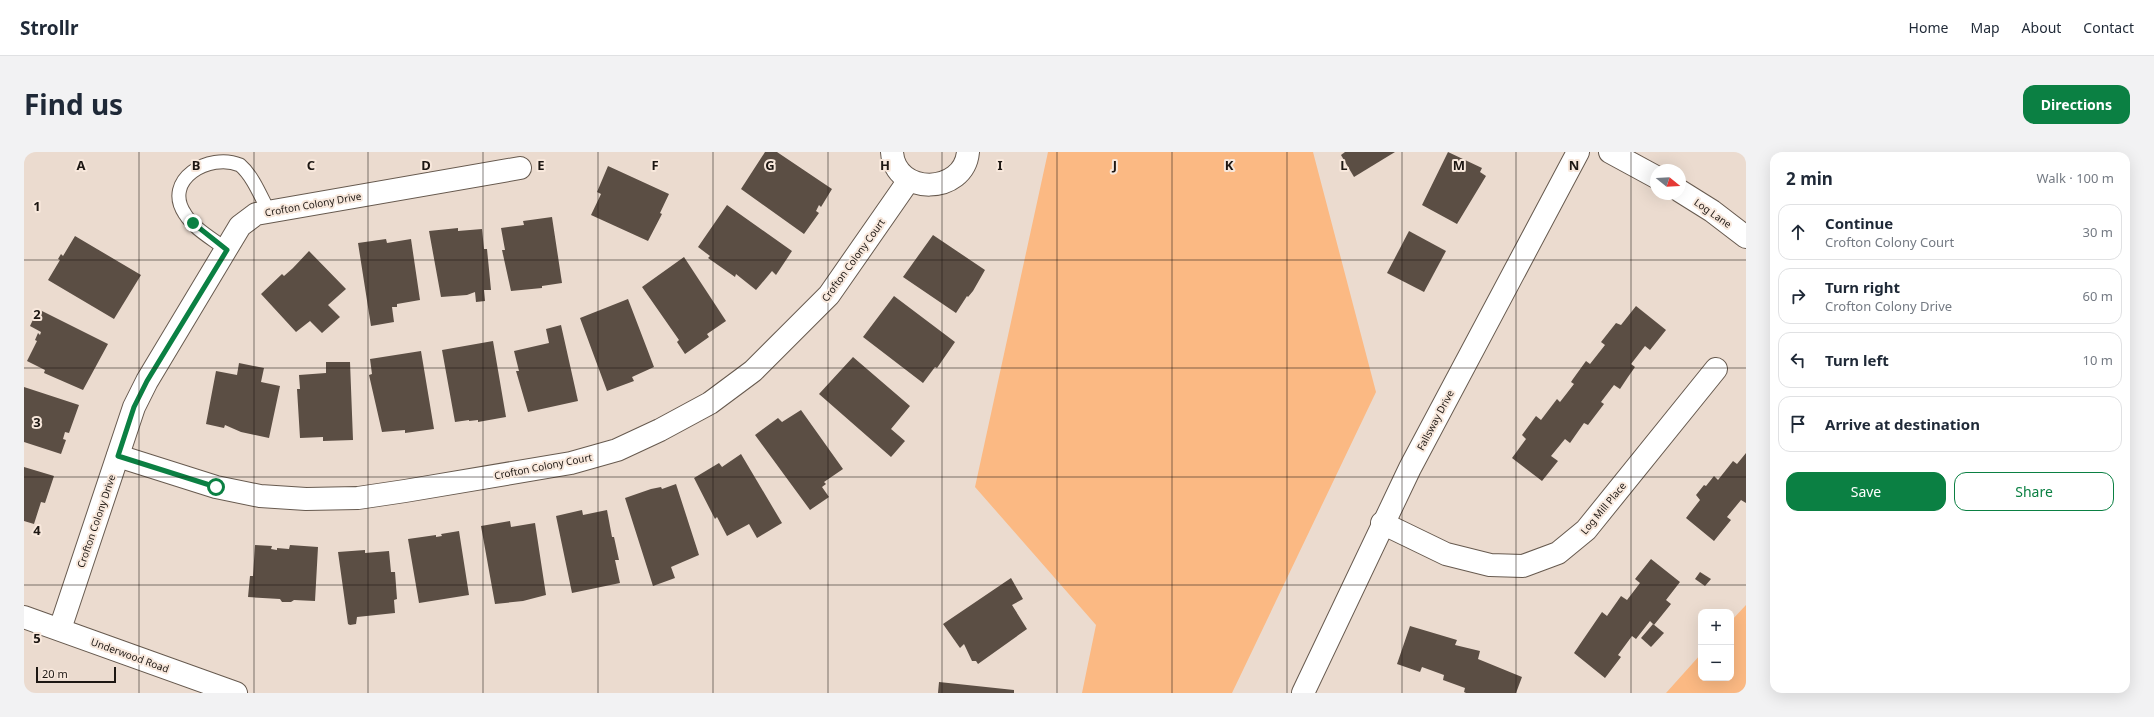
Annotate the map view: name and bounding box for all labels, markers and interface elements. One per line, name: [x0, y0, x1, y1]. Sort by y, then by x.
text: Strollr: [20, 15, 79, 41]
text: Home: [1909, 18, 1948, 37]
text: Map: [1970, 18, 2000, 37]
text: About: [2022, 18, 2061, 37]
text: Contact: [2083, 18, 2134, 37]
text: Find us: [24, 85, 123, 123]
button: Directions: [2023, 85, 2130, 124]
text: A: [77, 156, 86, 174]
text: B: [192, 156, 200, 174]
text: C: [307, 156, 315, 174]
text: D: [421, 156, 431, 174]
text: E: [537, 156, 545, 174]
text: F: [651, 156, 659, 174]
text: G: [765, 156, 775, 174]
text: H: [880, 156, 890, 174]
text: I: [997, 156, 1003, 174]
text: J: [1112, 156, 1117, 174]
text: K: [1225, 156, 1234, 174]
text: L: [1340, 156, 1348, 174]
text: M: [1453, 156, 1465, 174]
text: N: [1569, 156, 1579, 174]
north arrow: [1650, 164, 1686, 200]
text: 2 min: [1786, 167, 1833, 190]
text: Walk · 100 m: [2036, 169, 2114, 187]
street label: Crofton Colony Drive: [264, 189, 363, 219]
street label: Log Lane: [1691, 195, 1735, 231]
text: 1: [33, 197, 41, 215]
text: Continue: [1825, 213, 1893, 233]
route end: [184, 214, 202, 232]
street label: Crofton Colony Court: [818, 215, 888, 304]
icon: ahead: [1787, 221, 1809, 243]
text: 30 m: [2083, 223, 2113, 241]
text: Crofton Colony Court: [1825, 233, 1954, 251]
text: Turn right: [1825, 277, 1900, 297]
icon: right: [1787, 285, 1809, 307]
text: 60 m: [2083, 287, 2113, 305]
text: Crofton Colony Drive: [1825, 297, 1952, 315]
text: 2: [33, 305, 41, 323]
icon: left: [1787, 349, 1809, 371]
text: Turn left: [1825, 350, 1889, 370]
text: 10 m: [2083, 351, 2113, 369]
street label: Fallsway Drive: [1413, 387, 1457, 453]
text: 3: [33, 413, 41, 431]
icon: arrive: [1787, 413, 1809, 435]
text: Arrive at destination: [1825, 414, 1980, 434]
street label: Crofton Colony Court: [493, 450, 593, 482]
street label: Crofton Colony Drive: [73, 472, 119, 570]
button: Save: [1786, 472, 1946, 511]
button: Share: [1954, 472, 2114, 511]
route start: [207, 478, 225, 496]
street label: Log Mill Place: [1577, 479, 1629, 537]
text: 4: [33, 521, 41, 539]
map controls: [1698, 609, 1734, 681]
button: +: [1698, 609, 1734, 645]
text: 5: [33, 629, 41, 647]
street label: Underwood Road: [89, 634, 171, 676]
button: −: [1698, 645, 1734, 681]
scale bar: [36, 665, 116, 684]
text: 20 m: [42, 666, 68, 681]

